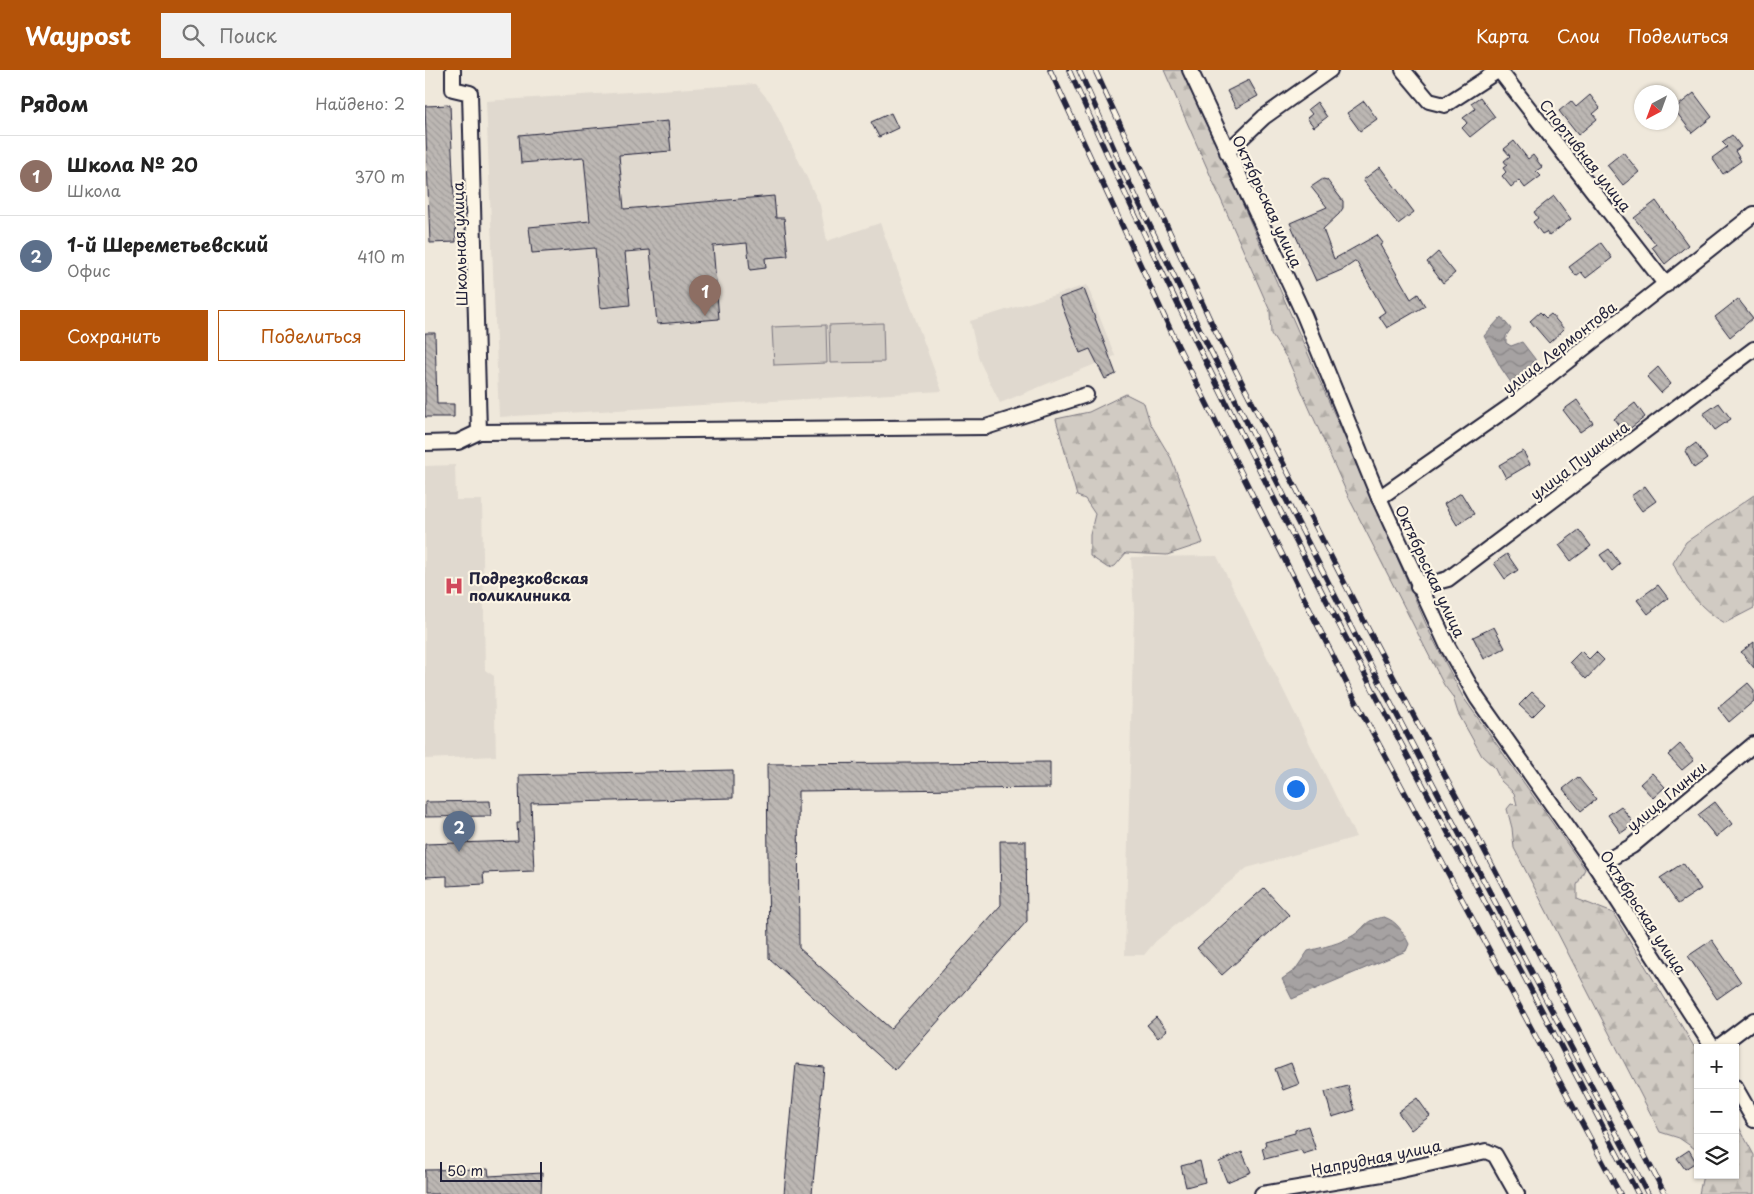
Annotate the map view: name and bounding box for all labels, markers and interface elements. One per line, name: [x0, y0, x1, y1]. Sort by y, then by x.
search box: [161, 13, 511, 58]
text: Waypost: [25, 17, 131, 53]
icon: search: [179, 21, 207, 49]
text: Поиск: [219, 21, 277, 49]
text: Карта: [1476, 22, 1529, 49]
text: Слои: [1557, 22, 1600, 49]
text: Поделиться: [1628, 22, 1729, 49]
north arrow: [1634, 85, 1679, 130]
text: Рядом: [20, 87, 88, 119]
text: Найдено: 2: [315, 91, 405, 115]
street label: Спортивная улица: [1535, 94, 1638, 217]
street label: Октябрьская улица: [1227, 131, 1309, 272]
text: Школа № 20: [67, 150, 198, 178]
text: 1: [32, 164, 40, 188]
text: 370 m: [355, 164, 405, 188]
text: Школа: [67, 178, 121, 202]
street label: Школьная улица: [445, 181, 473, 307]
text: 1-й Шереметьевский: [67, 230, 269, 258]
text: 2: [30, 244, 42, 268]
text: 410 m: [357, 244, 405, 268]
text: Офис: [67, 258, 110, 282]
pin: 1: [689, 275, 721, 316]
street label: улица Лермонтова: [1497, 295, 1622, 399]
button: Сохранить: [20, 310, 208, 361]
button: Поделиться: [218, 310, 405, 361]
street label: улица Пушкина: [1525, 415, 1634, 505]
street label: Октябрьская улица: [1390, 501, 1472, 642]
place label: Подрезковская поликлиника: [469, 566, 589, 606]
hospital icon: Подрезковская поликлиника: [443, 575, 465, 597]
street label: улица Глинки: [1621, 756, 1711, 836]
your location: [1283, 776, 1309, 802]
pin: 2: [443, 811, 475, 852]
street label: Октябрьская улица: [1595, 845, 1693, 979]
map controls: [1694, 1044, 1739, 1179]
button: +: [1694, 1044, 1739, 1089]
button: −: [1694, 1089, 1739, 1134]
street label: Напрудная улица: [1309, 1133, 1443, 1181]
button: layers: [1694, 1134, 1739, 1179]
scale bar: [440, 1159, 543, 1182]
text: 50 m: [447, 1160, 483, 1181]

